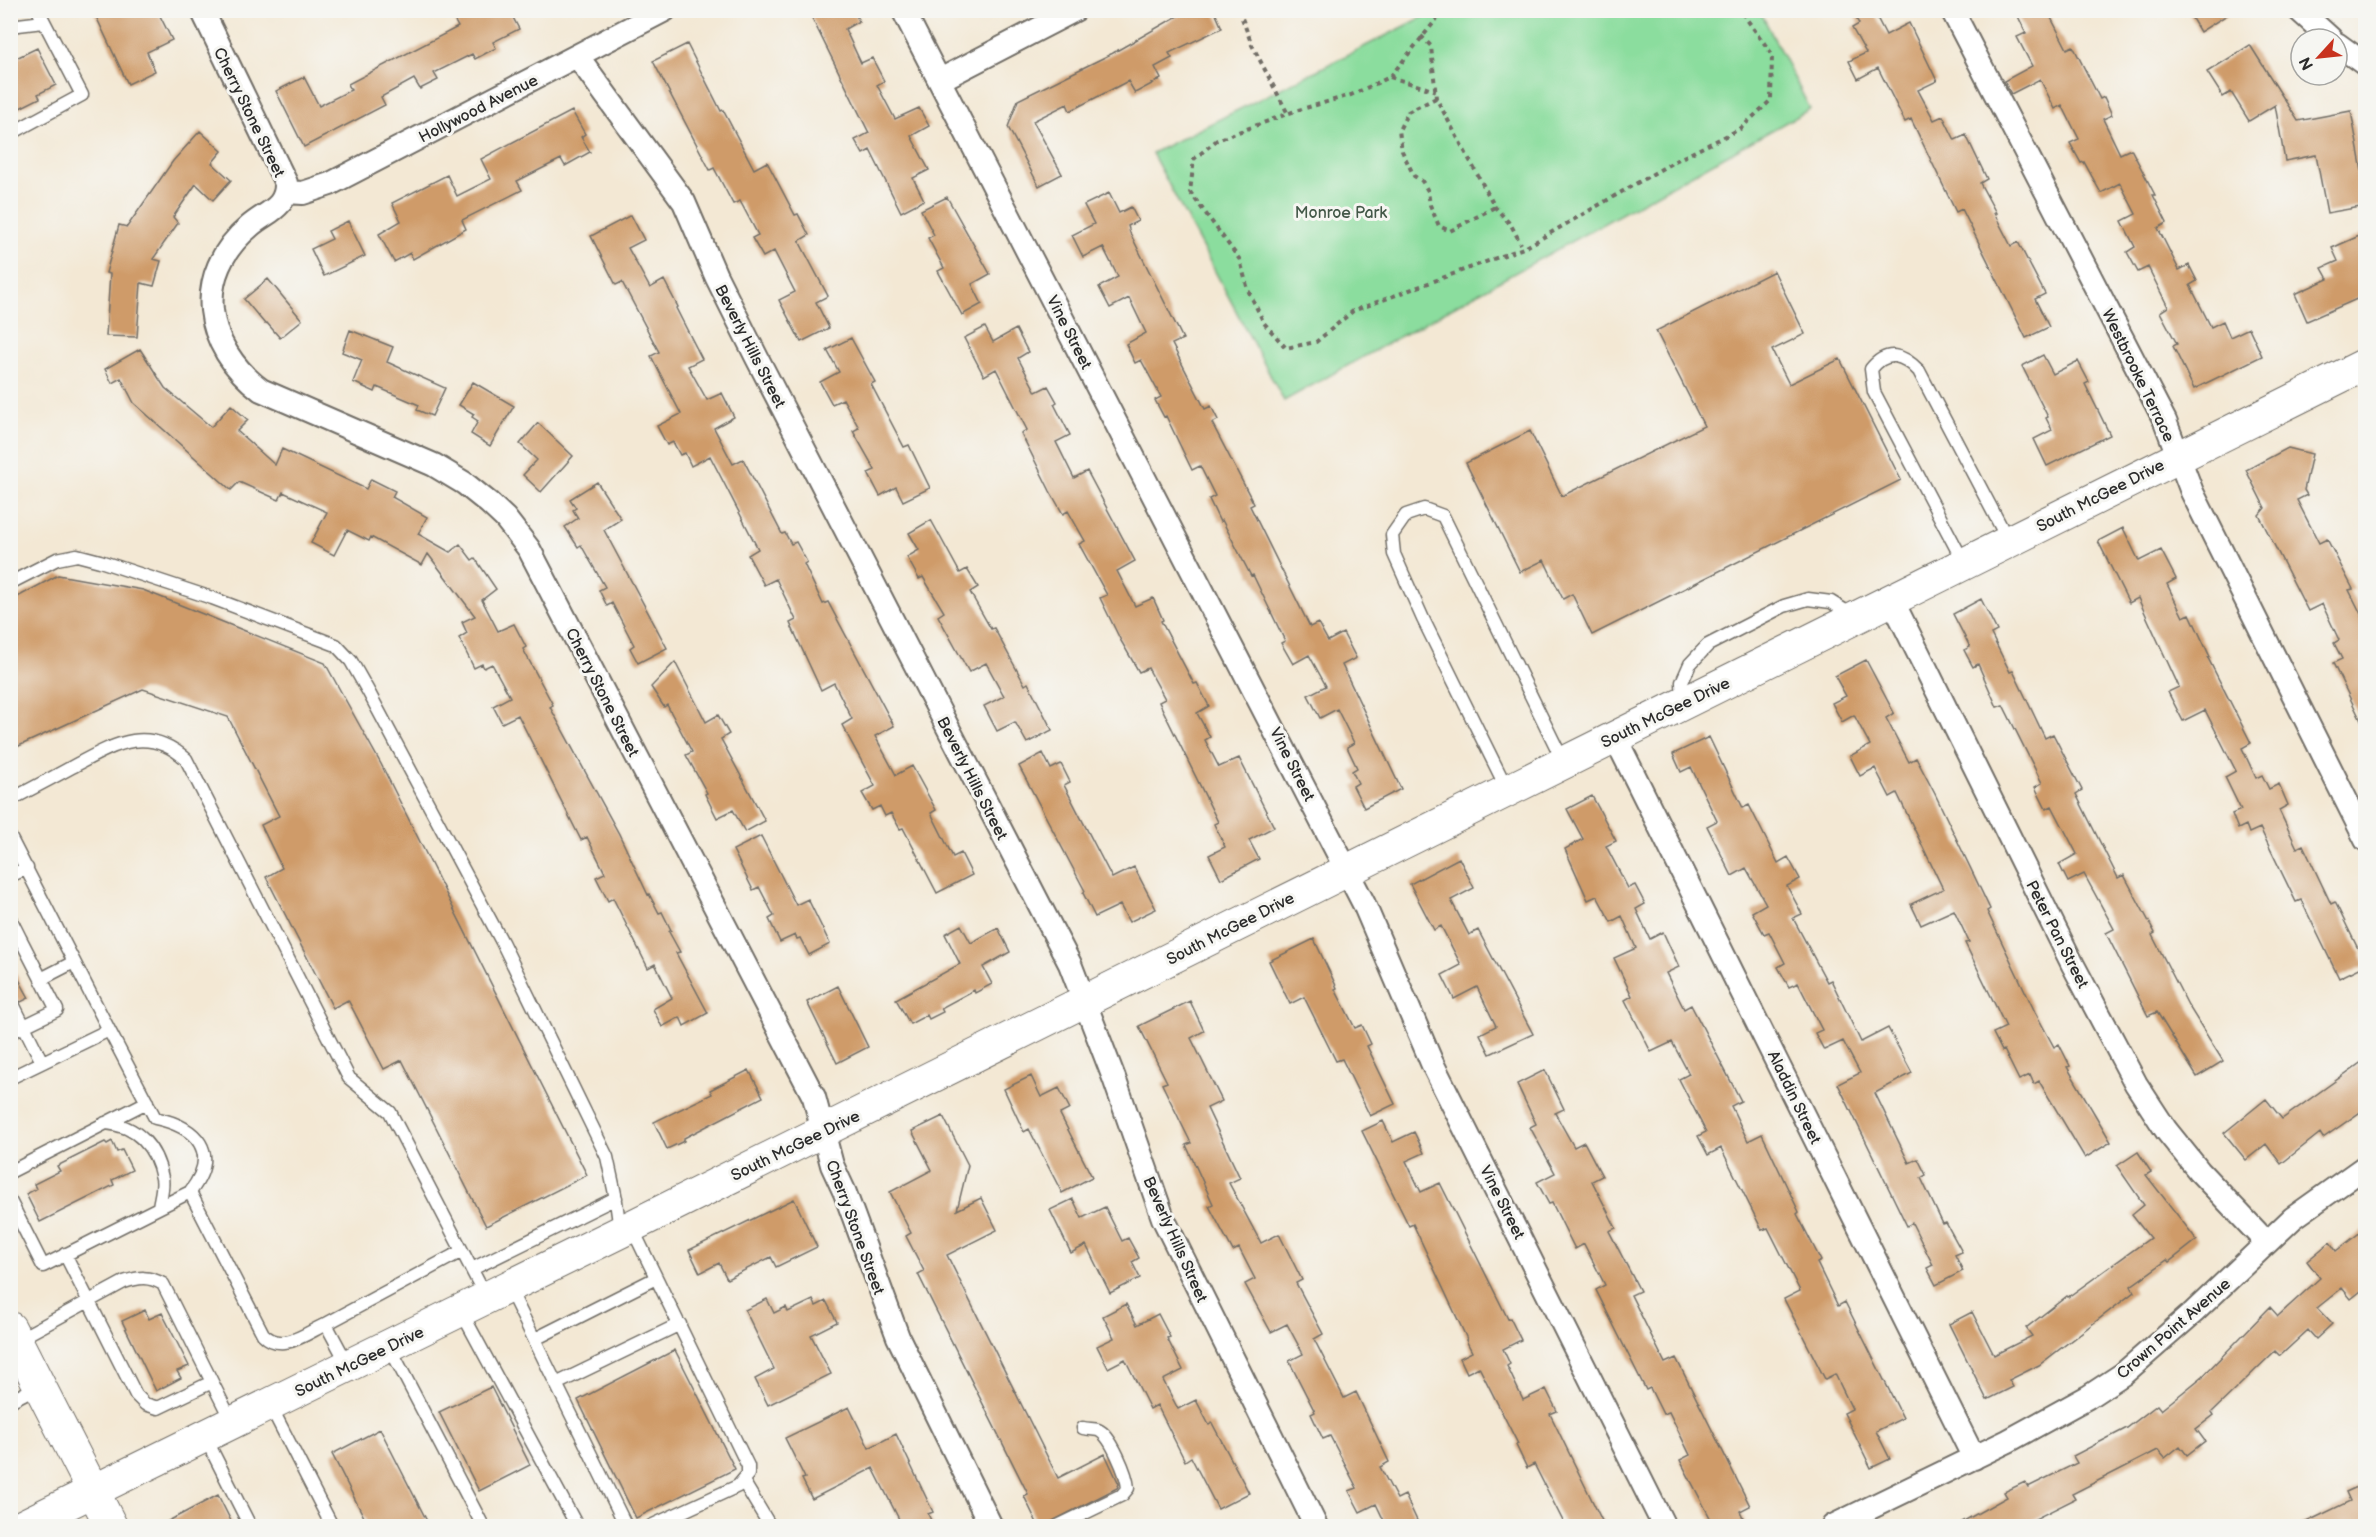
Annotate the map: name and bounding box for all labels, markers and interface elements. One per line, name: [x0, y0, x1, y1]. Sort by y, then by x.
north arrow: [2289, 27, 2349, 87]
street label: Cherry Stone Street: [209, 45, 288, 181]
text: N: [2296, 53, 2318, 73]
street label: Hollywood Avenue: [416, 71, 542, 148]
park label: Monroe Park: [1295, 204, 1387, 223]
street label: Beverly Hills Street: [710, 282, 789, 412]
street label: Vine Street: [1042, 293, 1095, 373]
street label: Westbrooke Terrace: [2097, 306, 2178, 446]
street label: South McGee Drive: [2034, 456, 2168, 537]
street label: Cherry Stone Street: [561, 625, 642, 760]
street label: South McGee Drive: [1598, 674, 1734, 753]
street label: Beverly Hills Street: [932, 714, 1011, 844]
street label: Vine Street: [1265, 725, 1318, 805]
street label: Peter Pan Street: [2021, 878, 2092, 992]
street label: South McGee Drive: [1164, 889, 1298, 970]
street label: Aladdin Street: [1763, 1048, 1824, 1147]
street label: South McGee Drive: [728, 1107, 864, 1186]
street label: Cherry Stone Street: [821, 1158, 888, 1298]
street label: Vine Street: [1475, 1163, 1528, 1243]
street label: Beverly Hills Street: [1138, 1174, 1211, 1306]
street label: Crown Point Avenue: [2113, 1274, 2235, 1384]
street label: South McGee Drive: [292, 1323, 428, 1402]

